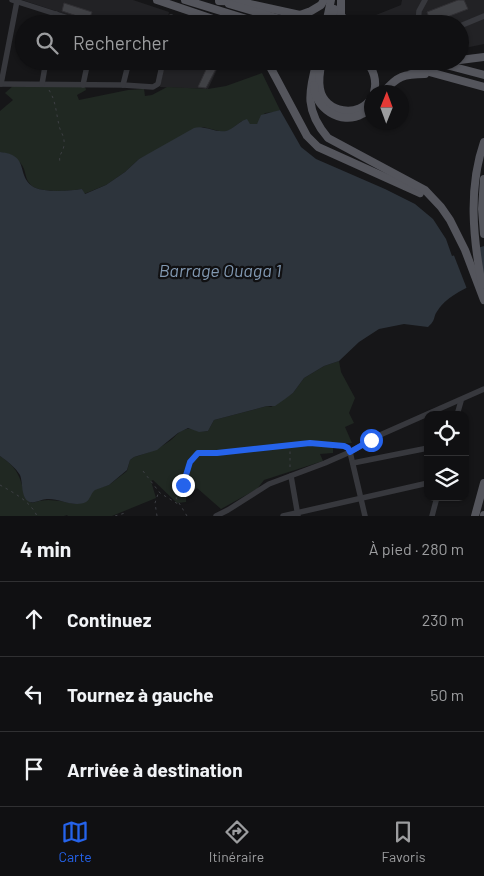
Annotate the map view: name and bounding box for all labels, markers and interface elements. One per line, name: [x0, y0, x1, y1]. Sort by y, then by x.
search box: [15, 15, 469, 70]
icon: search: [33, 29, 61, 57]
text: Rechercher: [73, 31, 169, 54]
north arrow: [364, 85, 409, 130]
water label: Barrage Ouaga 1: [159, 259, 281, 281]
map controls: [424, 411, 469, 501]
button: locate: [424, 411, 469, 456]
route start: [360, 429, 383, 452]
button: layers: [424, 456, 469, 501]
route end: [172, 474, 195, 497]
text: 4 min: [20, 536, 71, 561]
text: À pied · 280 m: [369, 539, 464, 558]
icon: ahead: [20, 605, 48, 633]
text: Continuez: [67, 608, 151, 631]
text: 230 m: [422, 610, 464, 629]
icon: left: [20, 680, 48, 708]
text: Tournez à gauche: [67, 683, 214, 706]
text: 50 m: [430, 685, 464, 704]
icon: arrive: [20, 755, 48, 783]
text: Arrivée à destination: [67, 758, 243, 781]
tab: Carte: [59, 818, 92, 865]
tab: Itinéraire: [209, 818, 264, 865]
tab: Favoris: [381, 818, 425, 865]

